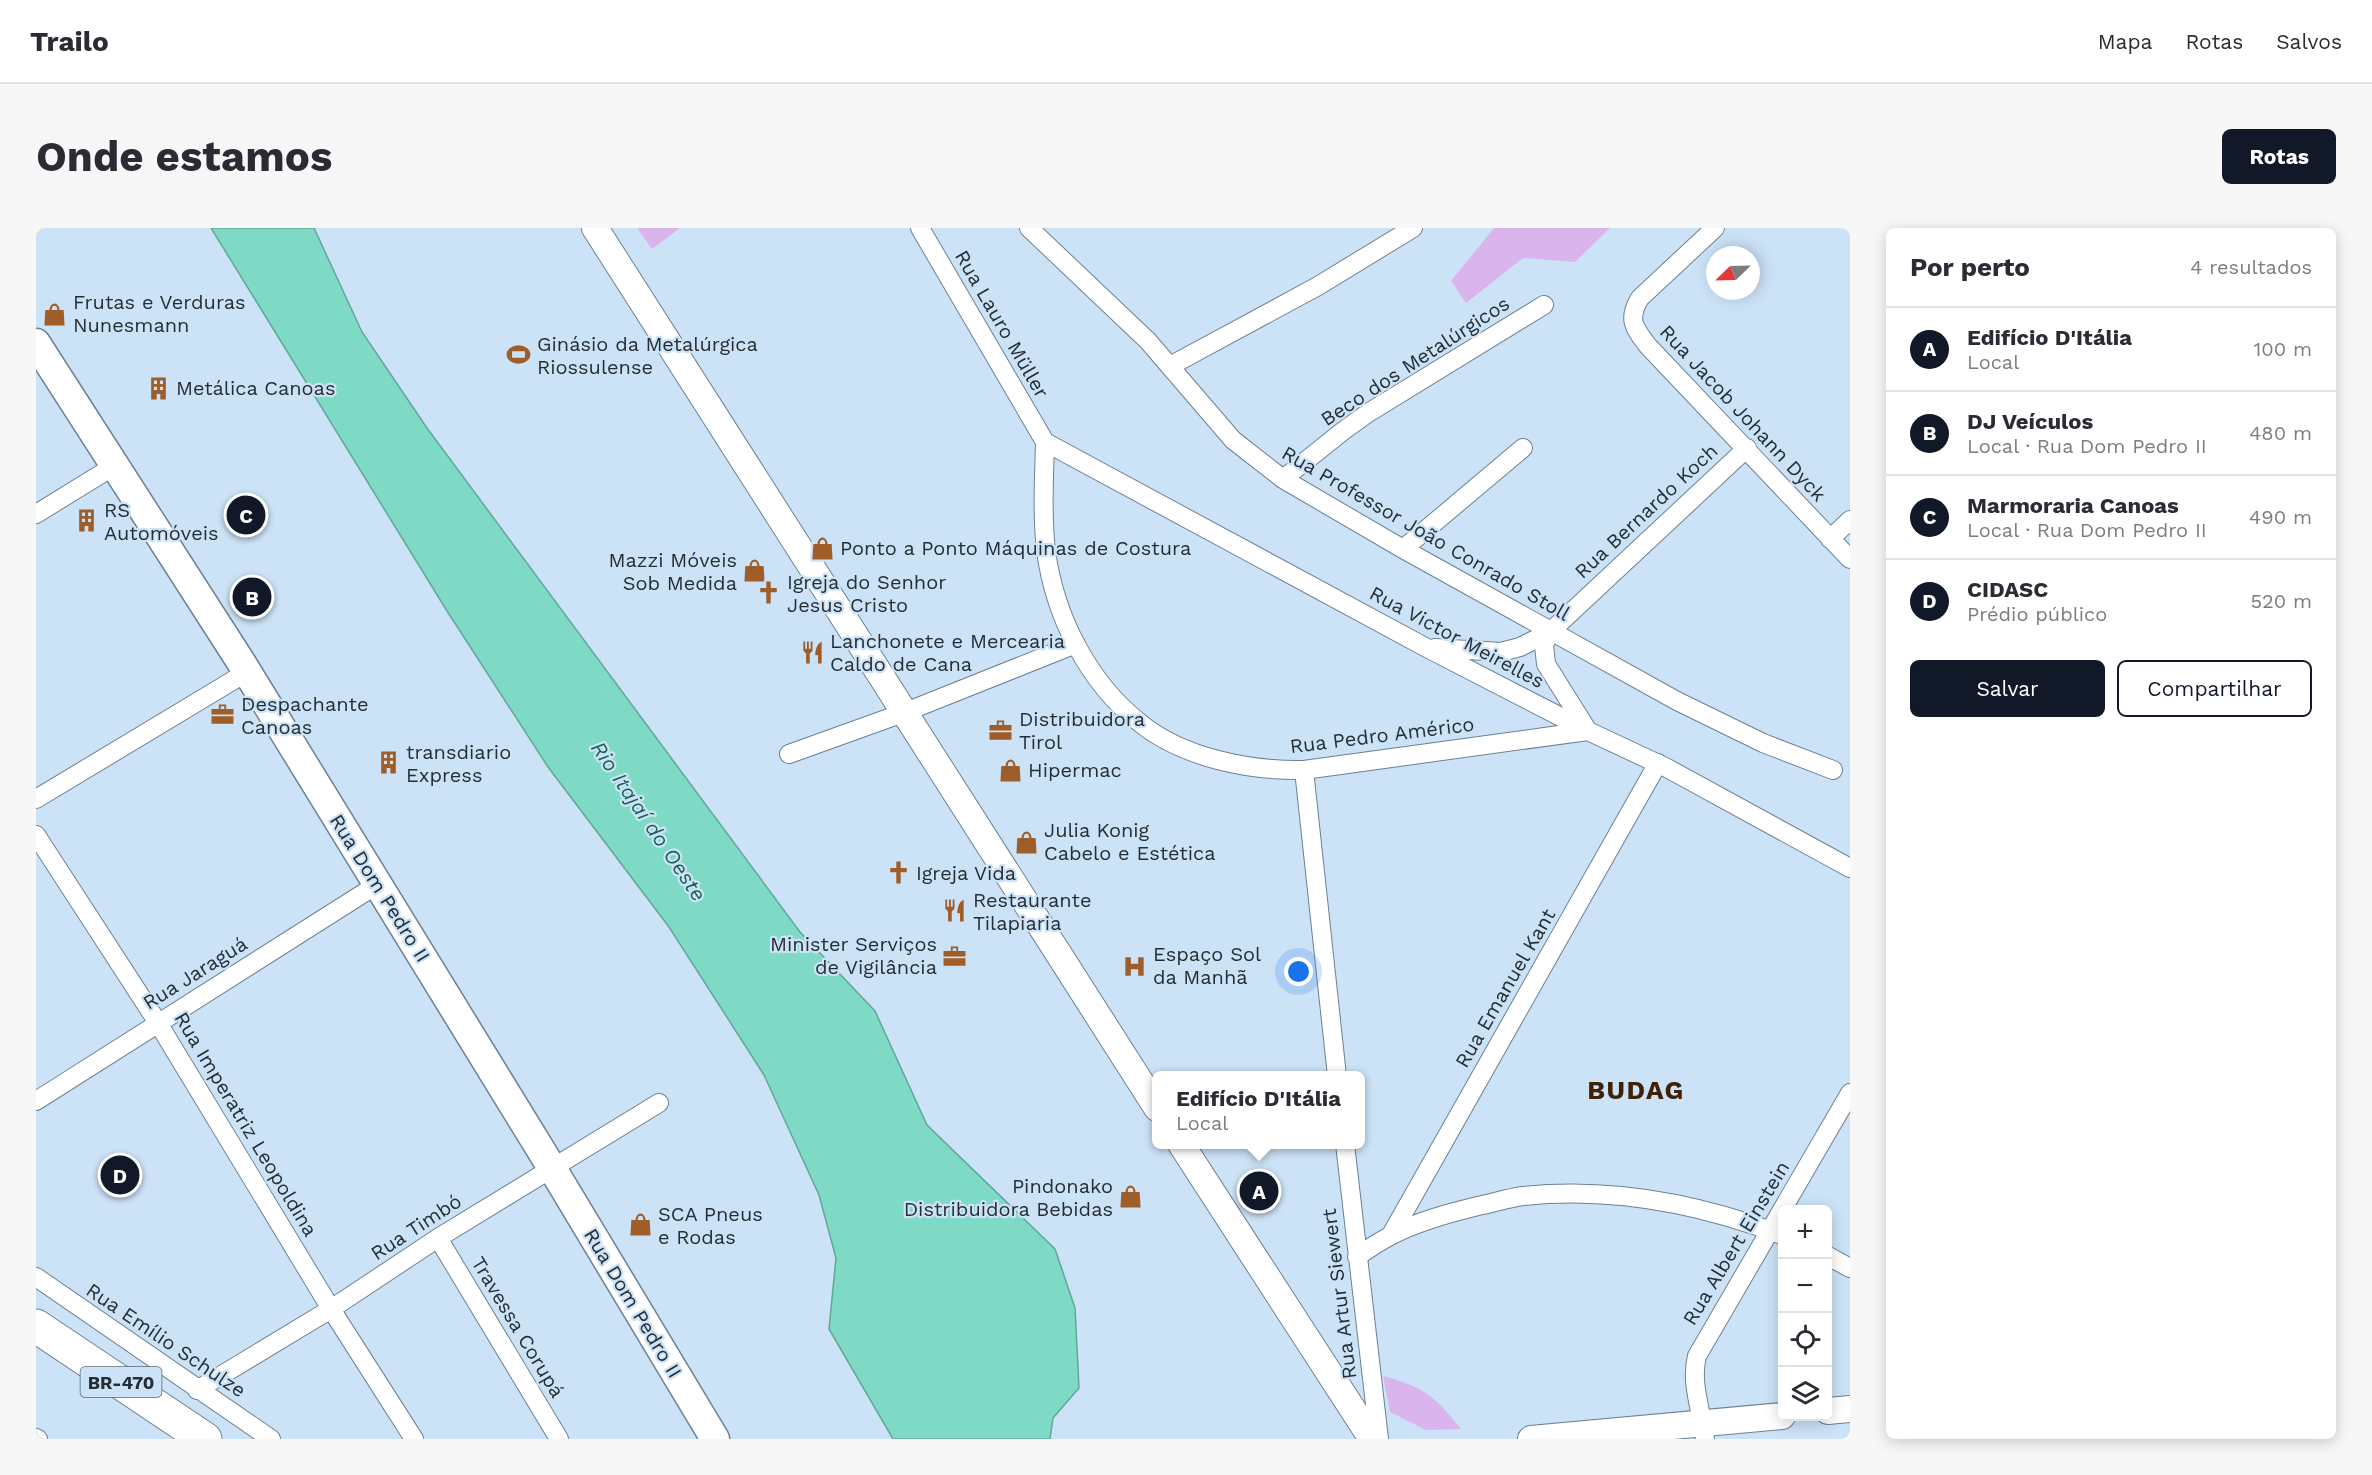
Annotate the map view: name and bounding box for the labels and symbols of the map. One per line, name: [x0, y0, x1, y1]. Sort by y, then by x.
street label: Rua Lauro Müller: [950, 246, 1054, 402]
north arrow: [1706, 246, 1760, 300]
place label: Frutas e Verduras Nunesmann: [73, 290, 246, 337]
street label: Beco dos Metalúrgicos: [1316, 291, 1514, 431]
shop icon: Frutas e Verduras Nunesmann: [42, 301, 68, 327]
street label: Rua Jacob Johann Dyck: [1655, 320, 1831, 506]
place label: Ginásio da Metalúrgica Riossulense: [537, 332, 758, 379]
sports icon: Ginásio da Metalúrgica Riossulense: [506, 342, 532, 368]
building icon: Metálica Canoas: [145, 375, 171, 401]
place label: Metálica Canoas: [176, 376, 335, 400]
street label: Rua Bernardo Koch: [1570, 439, 1722, 583]
street label: Rua Professor João Conrado Stoll: [1278, 440, 1574, 626]
pin: C: [226, 492, 266, 538]
place label: RS Automóveis: [104, 498, 219, 545]
building icon: RS Automóveis: [73, 508, 99, 534]
shop icon: Ponto a Ponto Máquinas de Costura: [809, 535, 835, 561]
place label: Ponto a Ponto Máquinas de Costura: [840, 536, 1191, 560]
place label: Mazzi Móveis Sob Medida: [609, 548, 737, 595]
shop icon: Mazzi Móveis Sob Medida: [742, 558, 768, 584]
place label: Igreja do Senhor Jesus Cristo: [787, 570, 946, 617]
pin: B: [232, 574, 272, 620]
church icon: Igreja do Senhor Jesus Cristo: [756, 580, 782, 606]
street label: Rua Victor Meirelles: [1366, 581, 1548, 693]
place label: Lanchonete e Mercearia Caldo de Cana: [830, 629, 1065, 676]
restaurant icon: Lanchonete e Mercearia Caldo de Cana: [799, 640, 825, 666]
place label: Despachante Canoas: [241, 692, 368, 739]
office icon: Despachante Canoas: [210, 702, 236, 728]
place label: Distribuidora Tirol: [1019, 707, 1145, 754]
street label: Rua Pedro Américo: [1288, 712, 1476, 758]
office icon: Distribuidora Tirol: [988, 718, 1014, 744]
water label: Rio Itajaí do Oeste: [586, 736, 712, 906]
place label: transdiario Express: [406, 740, 511, 787]
building icon: transdiario Express: [375, 750, 401, 776]
shop icon: Hipermac: [997, 757, 1023, 783]
place label: Hipermac: [1028, 758, 1122, 782]
street label: Rua Dom Pedro II: [325, 810, 435, 966]
place label: Julia Konig Cabelo e Estética: [1044, 818, 1216, 865]
shop icon: Julia Konig Cabelo e Estética: [1013, 829, 1039, 855]
church icon: Igreja Vida: [885, 860, 911, 886]
place label: Igreja Vida: [916, 861, 1016, 885]
place label: Restaurante Tilapiaria: [973, 888, 1091, 935]
restaurant icon: Restaurante Tilapiaria: [942, 898, 968, 924]
street label: Rua Emanuel Kant: [1450, 904, 1561, 1072]
street label: Rua Jaraguá: [138, 931, 252, 1015]
place label: Minister Serviços de Vigilância: [770, 932, 937, 979]
place label: Espaço Sol da Manhã: [1153, 942, 1261, 989]
office icon: Minister Serviços de Vigilância: [942, 943, 968, 969]
hospital icon: Espaço Sol da Manhã: [1122, 953, 1148, 979]
your location: [1284, 957, 1313, 986]
street label: Rua Imperatriz Leopoldina: [169, 1007, 323, 1241]
district label: BUDAG: [1587, 1075, 1685, 1105]
pin: D: [100, 1152, 140, 1198]
street label: Rua Albert Einstein: [1678, 1157, 1794, 1329]
pin: A: [1240, 1168, 1278, 1214]
place label: Pindonako Distribuidora Bebidas: [904, 1174, 1113, 1221]
shop icon: Pindonako Distribuidora Bebidas: [1118, 1184, 1144, 1210]
street label: Rua Timbó: [366, 1189, 466, 1265]
place label: SCA Pneus e Rodas: [658, 1202, 763, 1249]
street label: Rua Artur Siewert: [1317, 1207, 1361, 1381]
shop icon: SCA Pneus e Rodas: [627, 1212, 653, 1238]
street label: Rua Dom Pedro II: [579, 1224, 687, 1382]
street label: Travessa Corupá: [466, 1252, 570, 1402]
street label: Rua Emílio Schulze: [82, 1278, 250, 1402]
road number: BR-470: [80, 1367, 161, 1397]

